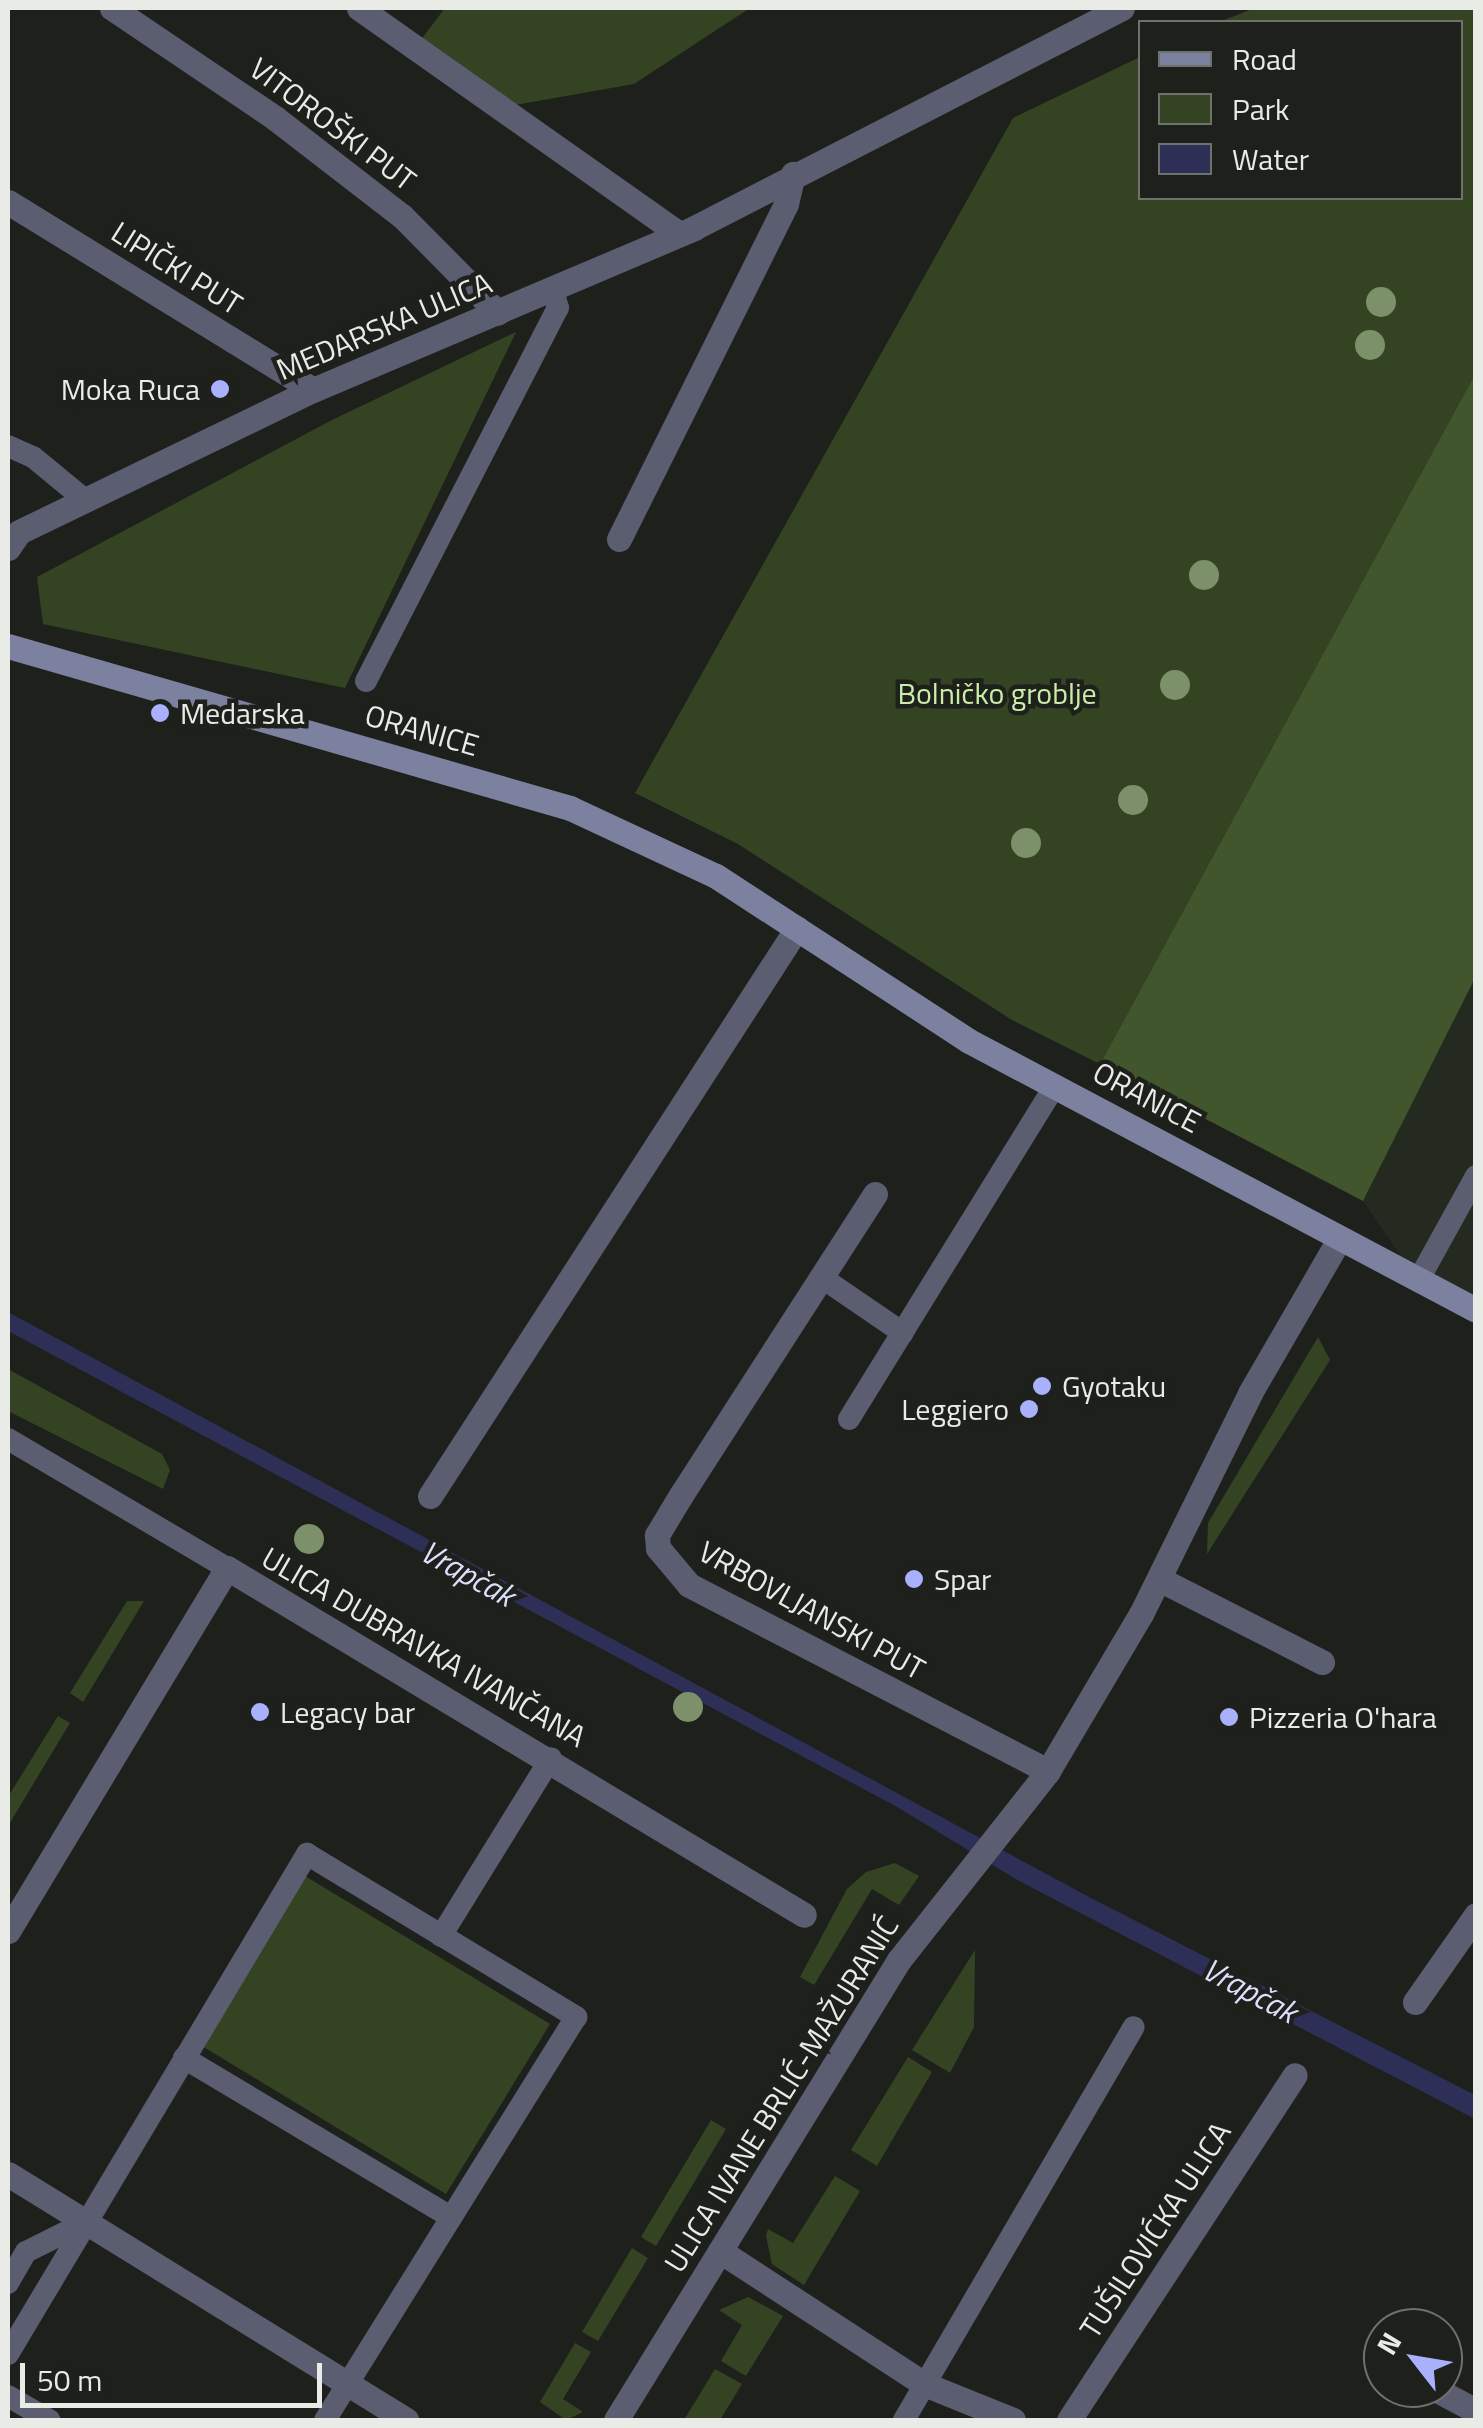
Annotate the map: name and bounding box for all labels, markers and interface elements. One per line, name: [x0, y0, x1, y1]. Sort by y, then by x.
legend: [1138, 20, 1463, 200]
text: Road: [1232, 36, 1297, 82]
street label: VITOROŠKI PUT: [243, 50, 423, 198]
text: Park: [1232, 86, 1289, 132]
text: Water: [1232, 136, 1309, 182]
street label: LIPIČKI PUT: [105, 214, 249, 322]
street label: MEDARSKA ULICA: [271, 264, 497, 388]
place label: Moka Ruca: [61, 371, 200, 407]
marker: Moka Ruca: [209, 378, 231, 400]
park label: Bolničko groblje: [897, 675, 1097, 711]
place label: Medarska: [180, 695, 305, 731]
street label: ORANICE: [361, 697, 483, 763]
marker: Medarska: [149, 702, 171, 724]
street label: ORANICE: [1087, 1054, 1207, 1140]
place label: Gyotaku: [1062, 1368, 1166, 1404]
marker: Gyotaku: [1031, 1375, 1053, 1397]
place label: Leggiero: [901, 1391, 1009, 1427]
marker: Leggiero: [1018, 1398, 1040, 1420]
water label: Vrapčak: [414, 1532, 522, 1614]
street label: VRBOVLJANSKI PUT: [693, 1533, 931, 1687]
street label: ULICA DUBRAVKA IVANČANA: [256, 1539, 592, 1755]
place label: Spar: [934, 1561, 991, 1597]
marker: Spar: [903, 1568, 925, 1590]
place label: Legacy bar: [280, 1694, 415, 1730]
place label: Pizzeria O'hara: [1249, 1699, 1437, 1735]
marker: Legacy bar: [249, 1701, 271, 1723]
marker: Pizzeria O'hara: [1218, 1706, 1240, 1728]
street label: ULICA IVANE BRLIĆ-MAŽURANIĆ: [656, 1909, 906, 2279]
water label: Vrapčak: [1196, 1949, 1304, 2031]
street label: TUŠILOVIĆKA ULICA: [1072, 2115, 1238, 2345]
north arrow: [1363, 2308, 1463, 2408]
text: N: [1365, 2324, 1412, 2363]
scale bar: [25, 2343, 328, 2405]
text: 50 m: [37, 2357, 102, 2403]

